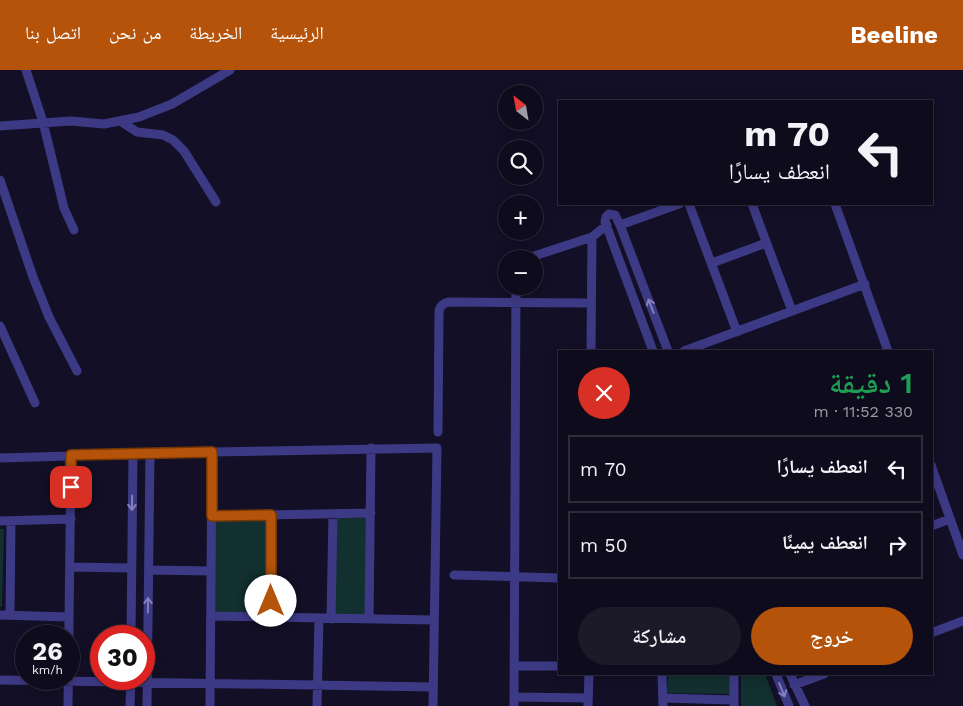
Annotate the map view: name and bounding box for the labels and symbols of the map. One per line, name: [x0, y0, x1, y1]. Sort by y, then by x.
north arrow: [498, 85, 542, 130]
one-way arrow: [646, 299, 655, 314]
pin: [50, 466, 92, 508]
one-way arrow: [127, 494, 137, 510]
position arrow: [244, 574, 296, 626]
one-way arrow: [143, 597, 153, 614]
speed limit sign: 30: [90, 625, 155, 690]
one-way arrow: [778, 682, 788, 697]

